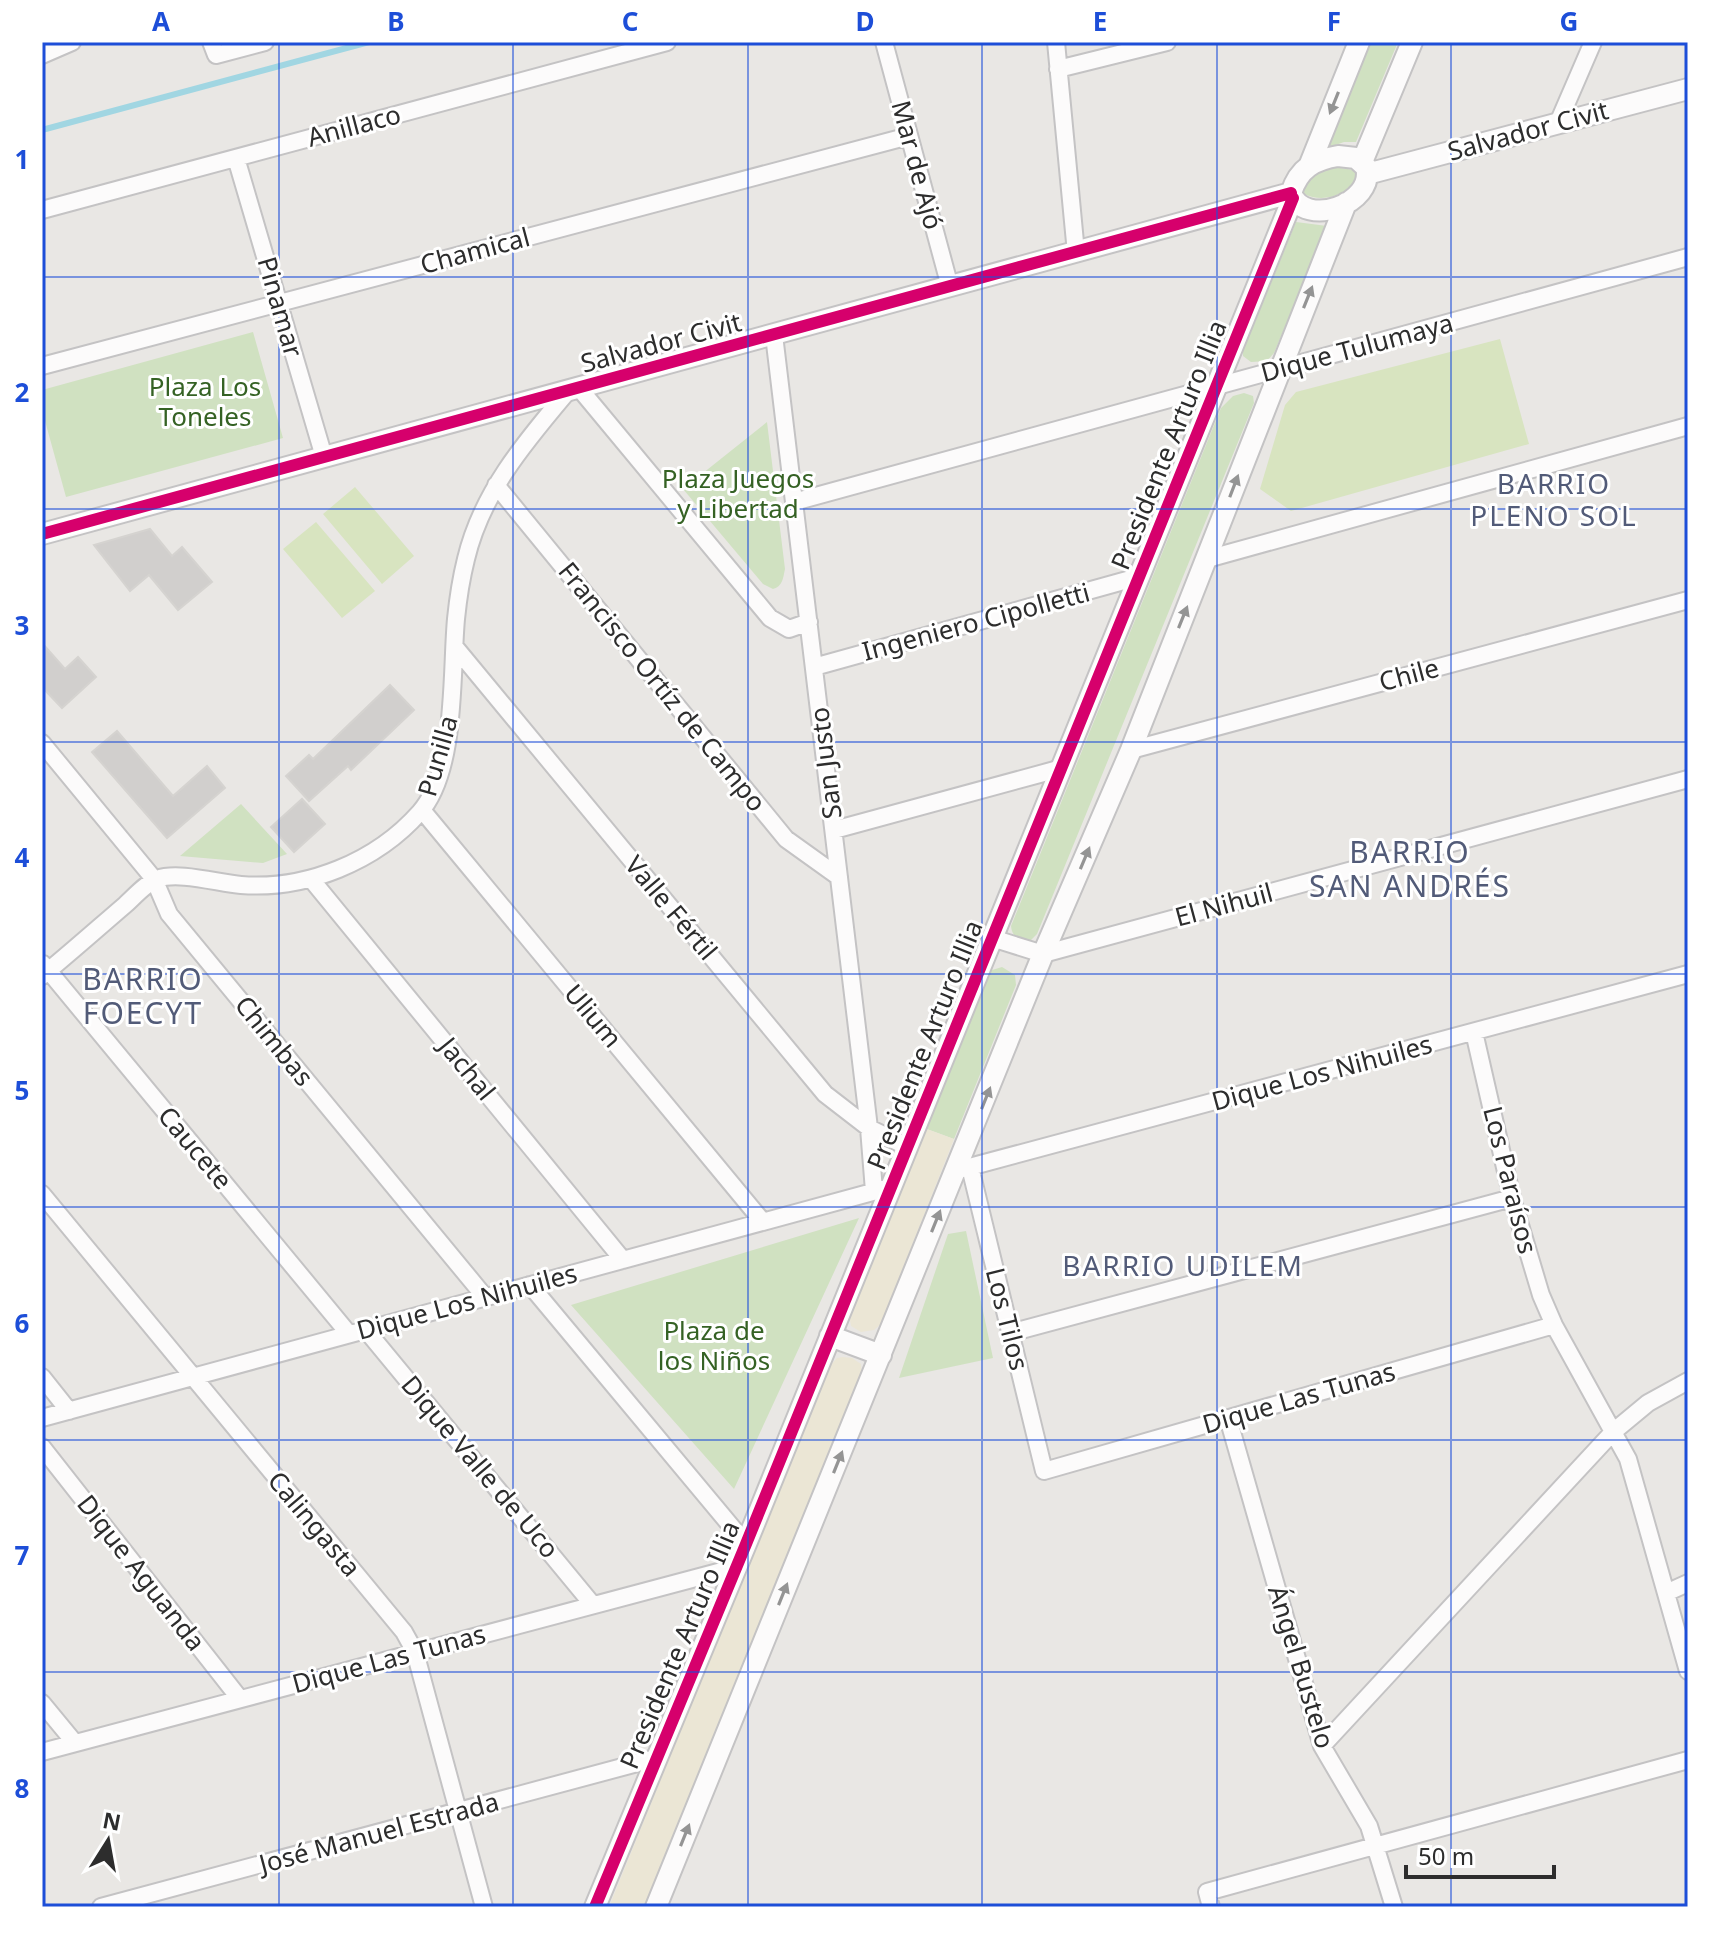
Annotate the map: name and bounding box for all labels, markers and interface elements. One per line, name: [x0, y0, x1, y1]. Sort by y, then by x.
text: A: [152, 3, 170, 39]
text: B: [387, 3, 405, 39]
text: C: [622, 3, 638, 39]
text: D: [855, 3, 875, 39]
text: E: [1093, 3, 1107, 39]
text: F: [1327, 3, 1341, 39]
text: G: [1560, 3, 1578, 39]
one-way arrow: [1328, 91, 1341, 115]
street label: Salvador Civit: [1443, 91, 1612, 169]
street label: Anillaco: [303, 95, 405, 155]
street label: Mar de Ajó: [883, 96, 952, 233]
text: 1: [15, 141, 29, 177]
street label: Chamical: [416, 218, 533, 282]
street label: Pinamar: [249, 252, 312, 361]
one-way arrow: [1302, 285, 1315, 309]
street label: Salvador Civit: [576, 303, 745, 381]
street label: Dique Tulumaya: [1256, 304, 1457, 390]
street label: Presidente Arturo Illia: [1101, 314, 1235, 575]
park label: Plaza Los Toneles: [149, 368, 261, 434]
text: 2: [15, 374, 30, 410]
park label: Plaza Juegos y Libertad: [662, 460, 814, 526]
district label: BARRIO PLENO SOL: [1470, 464, 1638, 534]
one-way arrow: [1228, 474, 1241, 498]
street label: Francisco Ortíz de Campo: [551, 554, 775, 819]
street label: Ingeniero Cipolletti: [858, 573, 1093, 669]
one-way arrow: [1177, 605, 1190, 629]
text: 3: [15, 607, 29, 643]
street label: Chile: [1375, 649, 1443, 699]
street label: San Justo: [800, 705, 850, 821]
street label: Punilla: [408, 711, 466, 800]
district label: BARRIO SAN ANDRÉS: [1309, 831, 1511, 906]
text: 4: [15, 839, 30, 875]
one-way arrow: [1078, 846, 1091, 870]
street label: Valle Fértil: [617, 847, 726, 967]
street label: El Nihuil: [1171, 874, 1277, 934]
street label: Presidente Arturo Illia: [857, 914, 991, 1175]
district label: BARRIO FOECYT: [82, 958, 204, 1033]
street label: Ulium: [557, 976, 631, 1055]
street label: Chimbas: [227, 988, 322, 1093]
street label: Dique Los Nihuiles: [1208, 1025, 1436, 1119]
street label: Jachal: [429, 1027, 504, 1107]
text: 5: [15, 1072, 29, 1108]
one-way arrow: [979, 1086, 992, 1110]
street label: Caucete: [150, 1098, 241, 1197]
street label: Los Paraísos: [1475, 1102, 1547, 1257]
one-way arrow: [930, 1209, 943, 1233]
district label: BARRIO UDILEM: [1062, 1246, 1304, 1284]
street label: Dique Los Nihuiles: [353, 1254, 581, 1348]
street label: Los Tilos: [978, 1264, 1038, 1374]
text: 6: [15, 1305, 30, 1341]
park label: Plaza de los Niños: [658, 1312, 770, 1378]
street label: Dique Las Tunas: [1198, 1352, 1399, 1442]
street label: Dique Valle de Uco: [394, 1367, 568, 1565]
one-way arrow: [831, 1450, 844, 1473]
street label: Calingasta: [260, 1463, 370, 1584]
street label: Dique Aguanda: [69, 1487, 214, 1658]
street label: Presidente Arturo Illia: [610, 1515, 748, 1774]
text: 7: [15, 1537, 30, 1573]
street label: Ángel Bustelo: [1260, 1581, 1344, 1753]
one-way arrow: [777, 1582, 790, 1606]
street label: Dique Las Tunas: [288, 1615, 489, 1701]
text: 8: [15, 1770, 29, 1806]
street label: José Manuel Estrada: [252, 1783, 503, 1882]
north arrow: [68, 1801, 148, 1881]
text: N: [100, 1804, 124, 1837]
one-way arrow: [679, 1823, 692, 1847]
scale bar: [1406, 1829, 1554, 1879]
text: 50 m: [1418, 1839, 1474, 1872]

